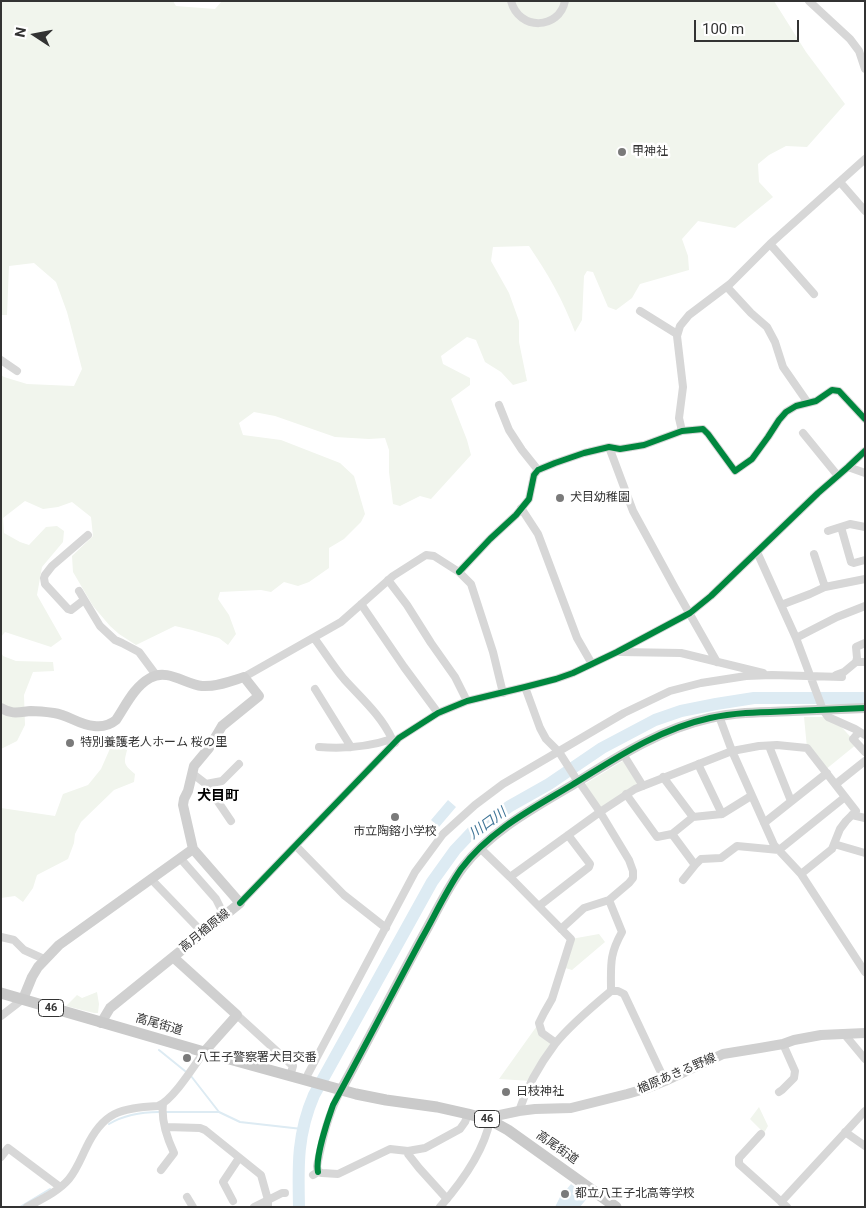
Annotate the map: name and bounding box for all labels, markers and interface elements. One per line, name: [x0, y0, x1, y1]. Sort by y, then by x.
north arrow: [10, 10, 60, 60]
scale bar: [696, 10, 801, 42]
text: 100 m: [702, 20, 744, 38]
text: N: [11, 26, 29, 39]
place label: 甲神社: [632, 145, 668, 159]
marker: 甲神社: [616, 146, 628, 158]
place label: 犬目幼稚園: [570, 491, 630, 505]
marker: 犬目幼稚園: [554, 492, 566, 504]
place label: 特別養護老人ホーム 桜の里: [80, 736, 227, 750]
marker: 特別養護老人ホーム 桜の里: [64, 737, 76, 749]
district label: 犬目町: [197, 788, 239, 804]
water label: 川口川: [466, 805, 510, 843]
marker: 市立陶鎔小学校: [389, 811, 401, 823]
place label: 市立陶鎔小学校: [353, 825, 437, 839]
street label: 高月楢原線: [177, 907, 233, 955]
road number: 46: [38, 1000, 64, 1016]
street label: 高尾街道: [134, 1011, 184, 1039]
place label: 八王子警察署犬目交番: [197, 1051, 317, 1065]
street label: 楢原あきる野線: [636, 1051, 718, 1097]
marker: 八王子警察署犬目交番: [181, 1052, 193, 1064]
place label: 日枝神社: [516, 1085, 564, 1099]
marker: 日枝神社: [500, 1086, 512, 1098]
road number: 46: [474, 1110, 500, 1128]
street label: 高尾街道: [533, 1128, 581, 1168]
place label: 都立八王子北高等学校: [575, 1187, 695, 1201]
marker: 都立八王子北高等学校: [559, 1188, 571, 1200]

